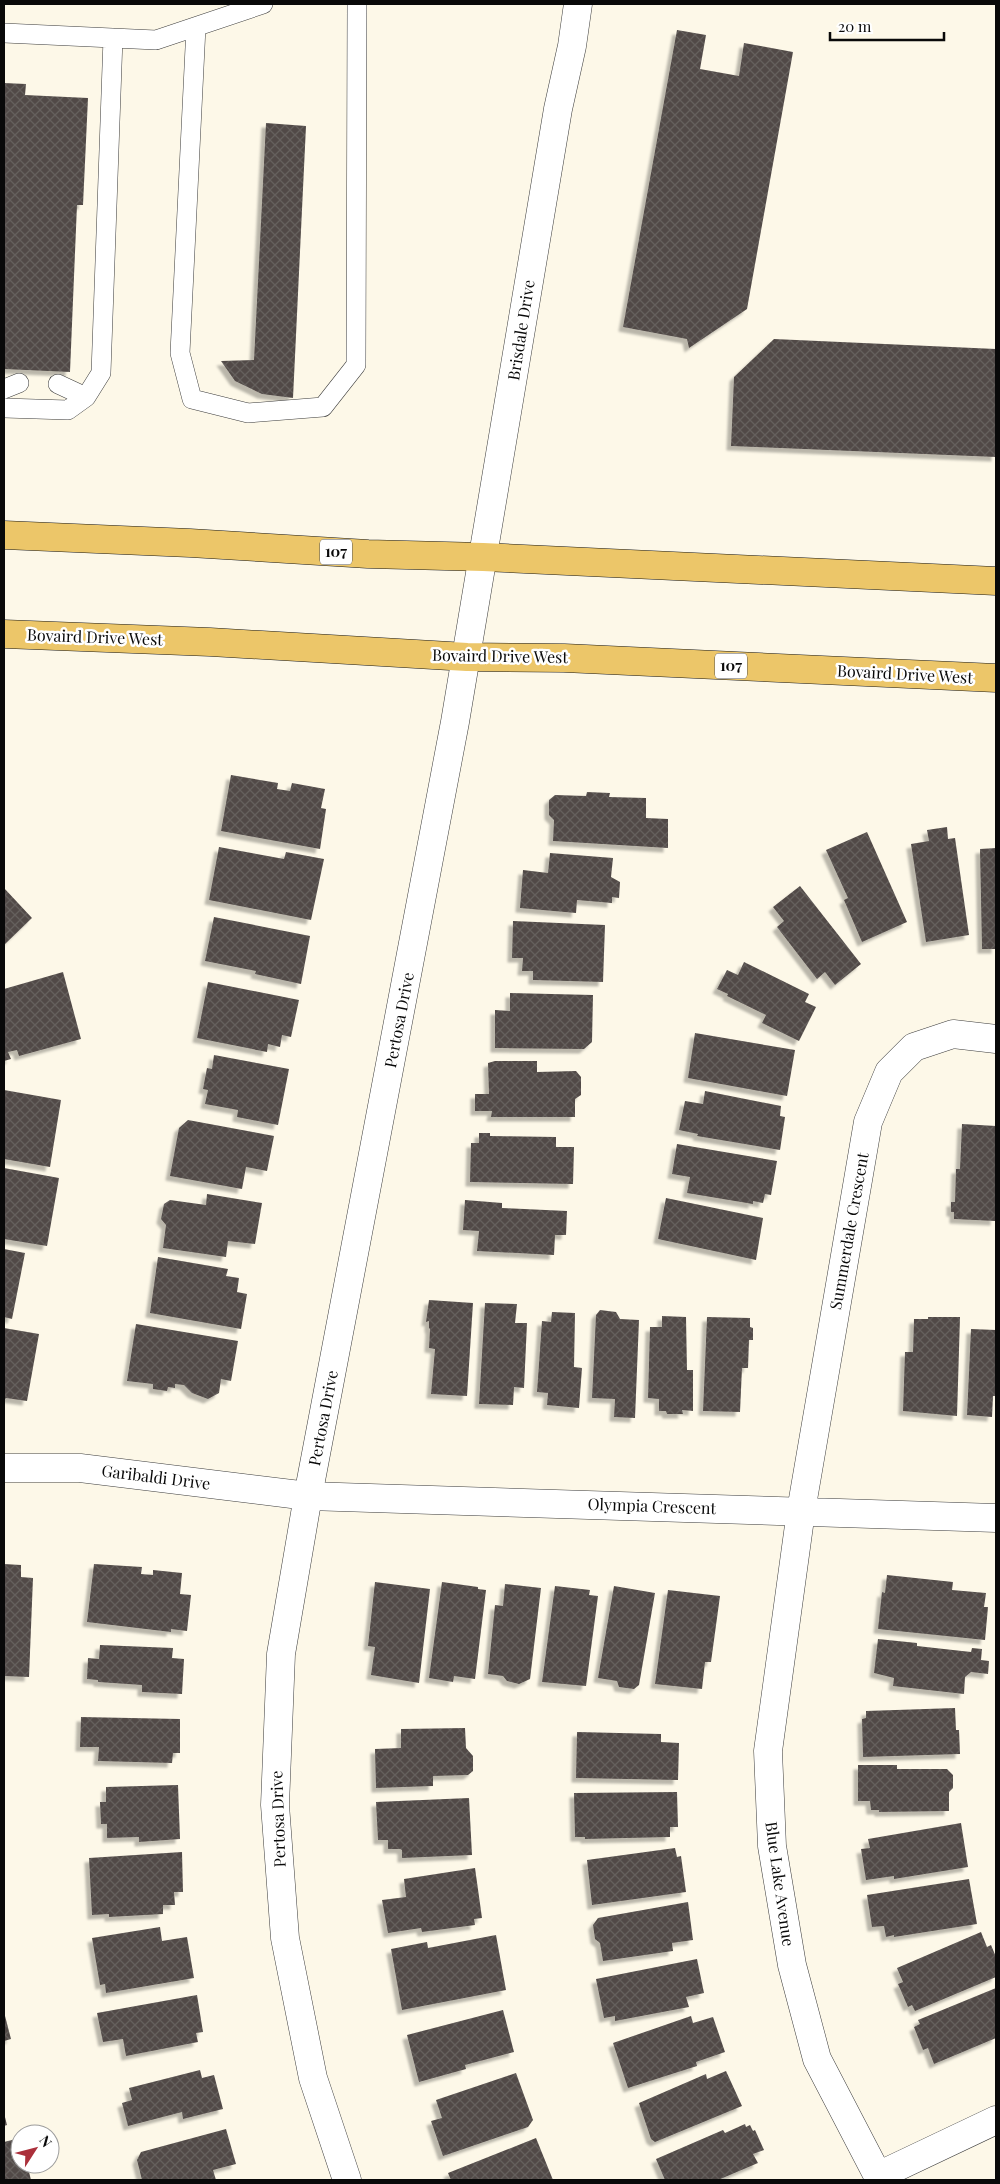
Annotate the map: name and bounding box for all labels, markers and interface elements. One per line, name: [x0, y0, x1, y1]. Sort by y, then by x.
scale bar: [830, 10, 944, 42]
text: 20 m: [838, 16, 872, 36]
street label: Brisdale Drive: [502, 278, 539, 382]
road number: 107: [320, 540, 352, 564]
street label: Bovaird Drive West: [27, 624, 164, 649]
street label: Bovaird Drive West: [432, 644, 569, 667]
road number: 107: [715, 654, 747, 678]
street label: Bovaird Drive West: [837, 659, 974, 688]
street label: Pertosa Drive: [379, 970, 418, 1069]
street label: Summerdale Crescent: [824, 1150, 873, 1311]
street label: Pertosa Drive: [303, 1368, 342, 1467]
street label: Garibaldi Drive: [100, 1459, 212, 1494]
street label: Olympia Crescent: [587, 1493, 717, 1518]
street label: Pertosa Drive: [265, 1770, 290, 1868]
street label: Blue Lake Avenue: [761, 1820, 800, 1948]
north arrow: [10, 2124, 60, 2174]
text: N: [35, 2131, 57, 2151]

